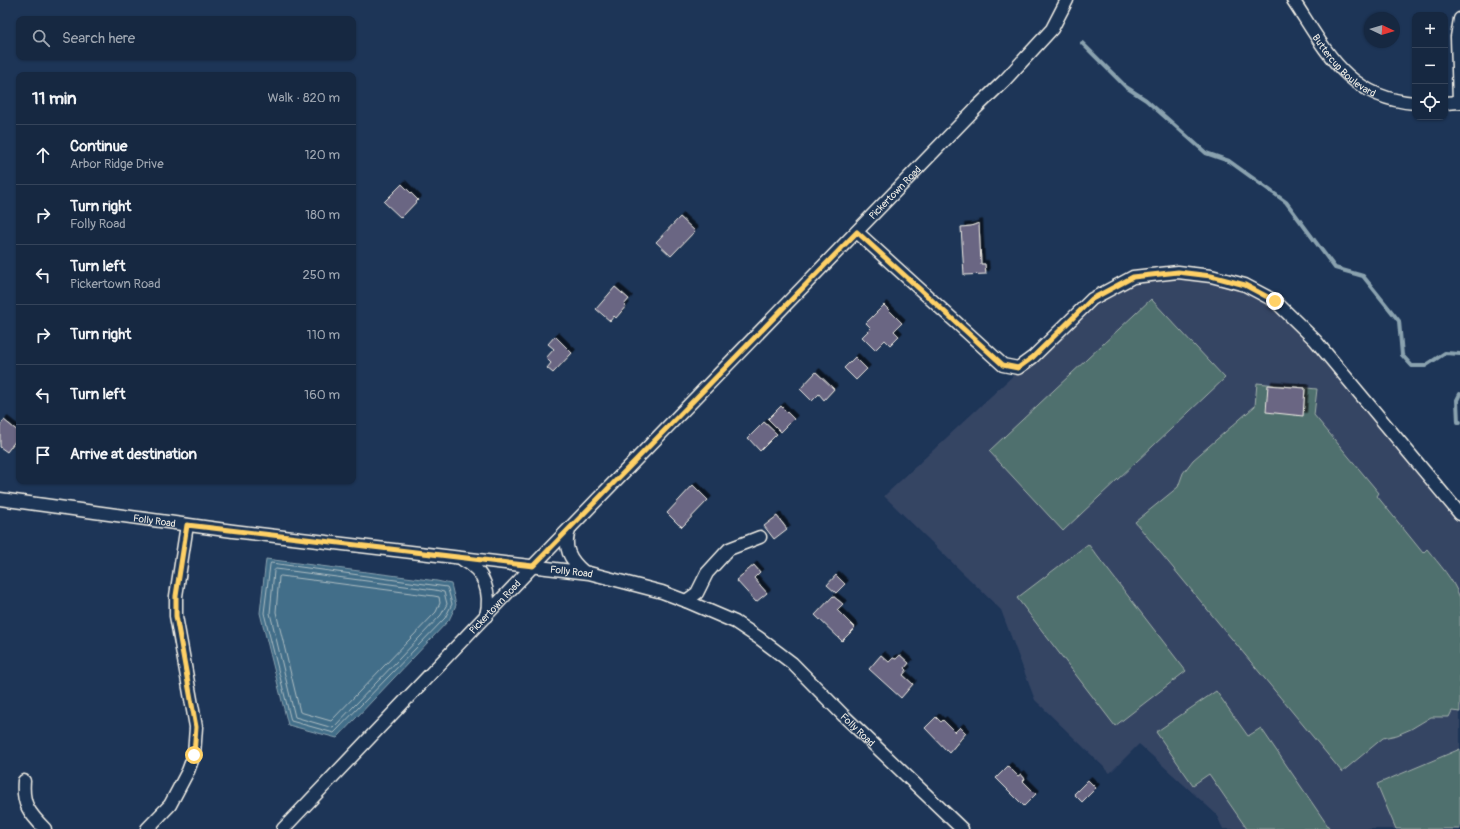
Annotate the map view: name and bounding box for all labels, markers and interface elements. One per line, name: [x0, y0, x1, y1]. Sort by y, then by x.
north arrow: [1364, 12, 1400, 48]
map controls: [1412, 12, 1448, 120]
button: +: [1412, 12, 1448, 48]
search box: [16, 16, 356, 60]
icon: search: [30, 27, 52, 49]
text: Search here: [62, 29, 135, 48]
street label: Buttercup Boulevard: [1310, 32, 1378, 100]
button: −: [1412, 48, 1448, 84]
button: locate: [1412, 84, 1448, 120]
text: 11 min: [32, 88, 77, 109]
text: Walk · 820 m: [267, 90, 340, 106]
text: Continue: [70, 137, 128, 156]
icon: ahead: [32, 144, 54, 166]
text: 120 m: [304, 147, 340, 163]
text: Arbor Ridge Drive: [70, 156, 164, 172]
street label: Pickertown Road: [867, 164, 924, 222]
text: Turn right: [70, 197, 131, 216]
icon: right: [32, 204, 54, 226]
text: 180 m: [305, 207, 340, 223]
text: Folly Road: [70, 216, 126, 232]
text: Turn left: [70, 257, 126, 276]
icon: left: [32, 264, 54, 286]
text: 250 m: [302, 267, 340, 283]
text: Pickertown Road: [70, 276, 161, 292]
route end: [1266, 292, 1284, 310]
icon: right: [32, 324, 54, 346]
text: Turn right: [70, 325, 131, 344]
text: 110 m: [307, 327, 340, 343]
icon: left: [32, 384, 54, 406]
text: Turn left: [70, 385, 126, 404]
text: 160 m: [304, 387, 340, 403]
icon: arrive: [32, 444, 54, 466]
text: Arrive at destination: [70, 445, 197, 464]
street label: Folly Road: [132, 512, 177, 530]
street label: Folly Road: [549, 563, 594, 581]
street label: Pickertown Road: [467, 578, 524, 637]
street label: Folly Road: [838, 711, 877, 749]
route start: [185, 746, 203, 764]

